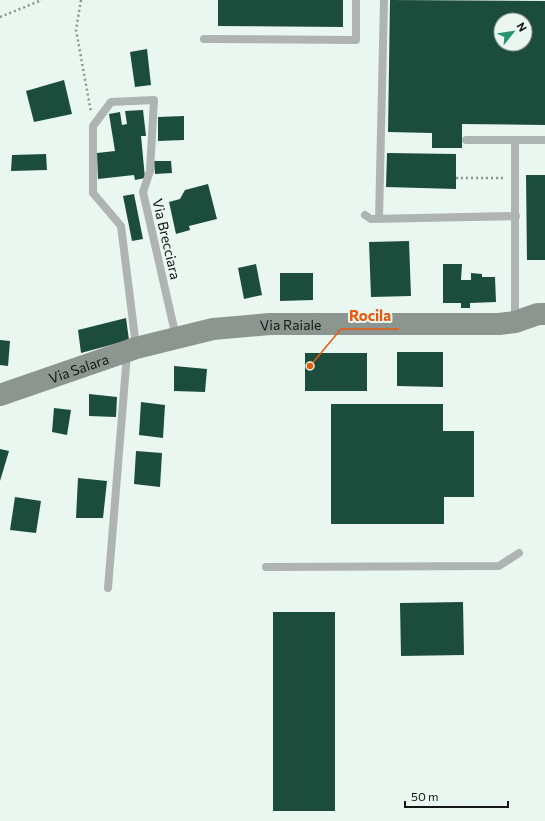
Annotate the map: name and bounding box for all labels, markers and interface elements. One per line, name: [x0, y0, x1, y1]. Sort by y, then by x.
north arrow: [493, 12, 533, 52]
text: N: [514, 20, 530, 34]
street label: Via Brecciara: [149, 197, 185, 281]
callout: Rocila: [341, 302, 399, 329]
text: Rocila: [349, 306, 391, 324]
street label: Via Raiale: [259, 316, 321, 333]
street label: Via Salara: [46, 350, 111, 386]
scale bar: [405, 783, 508, 809]
text: 50 m: [411, 789, 439, 803]

